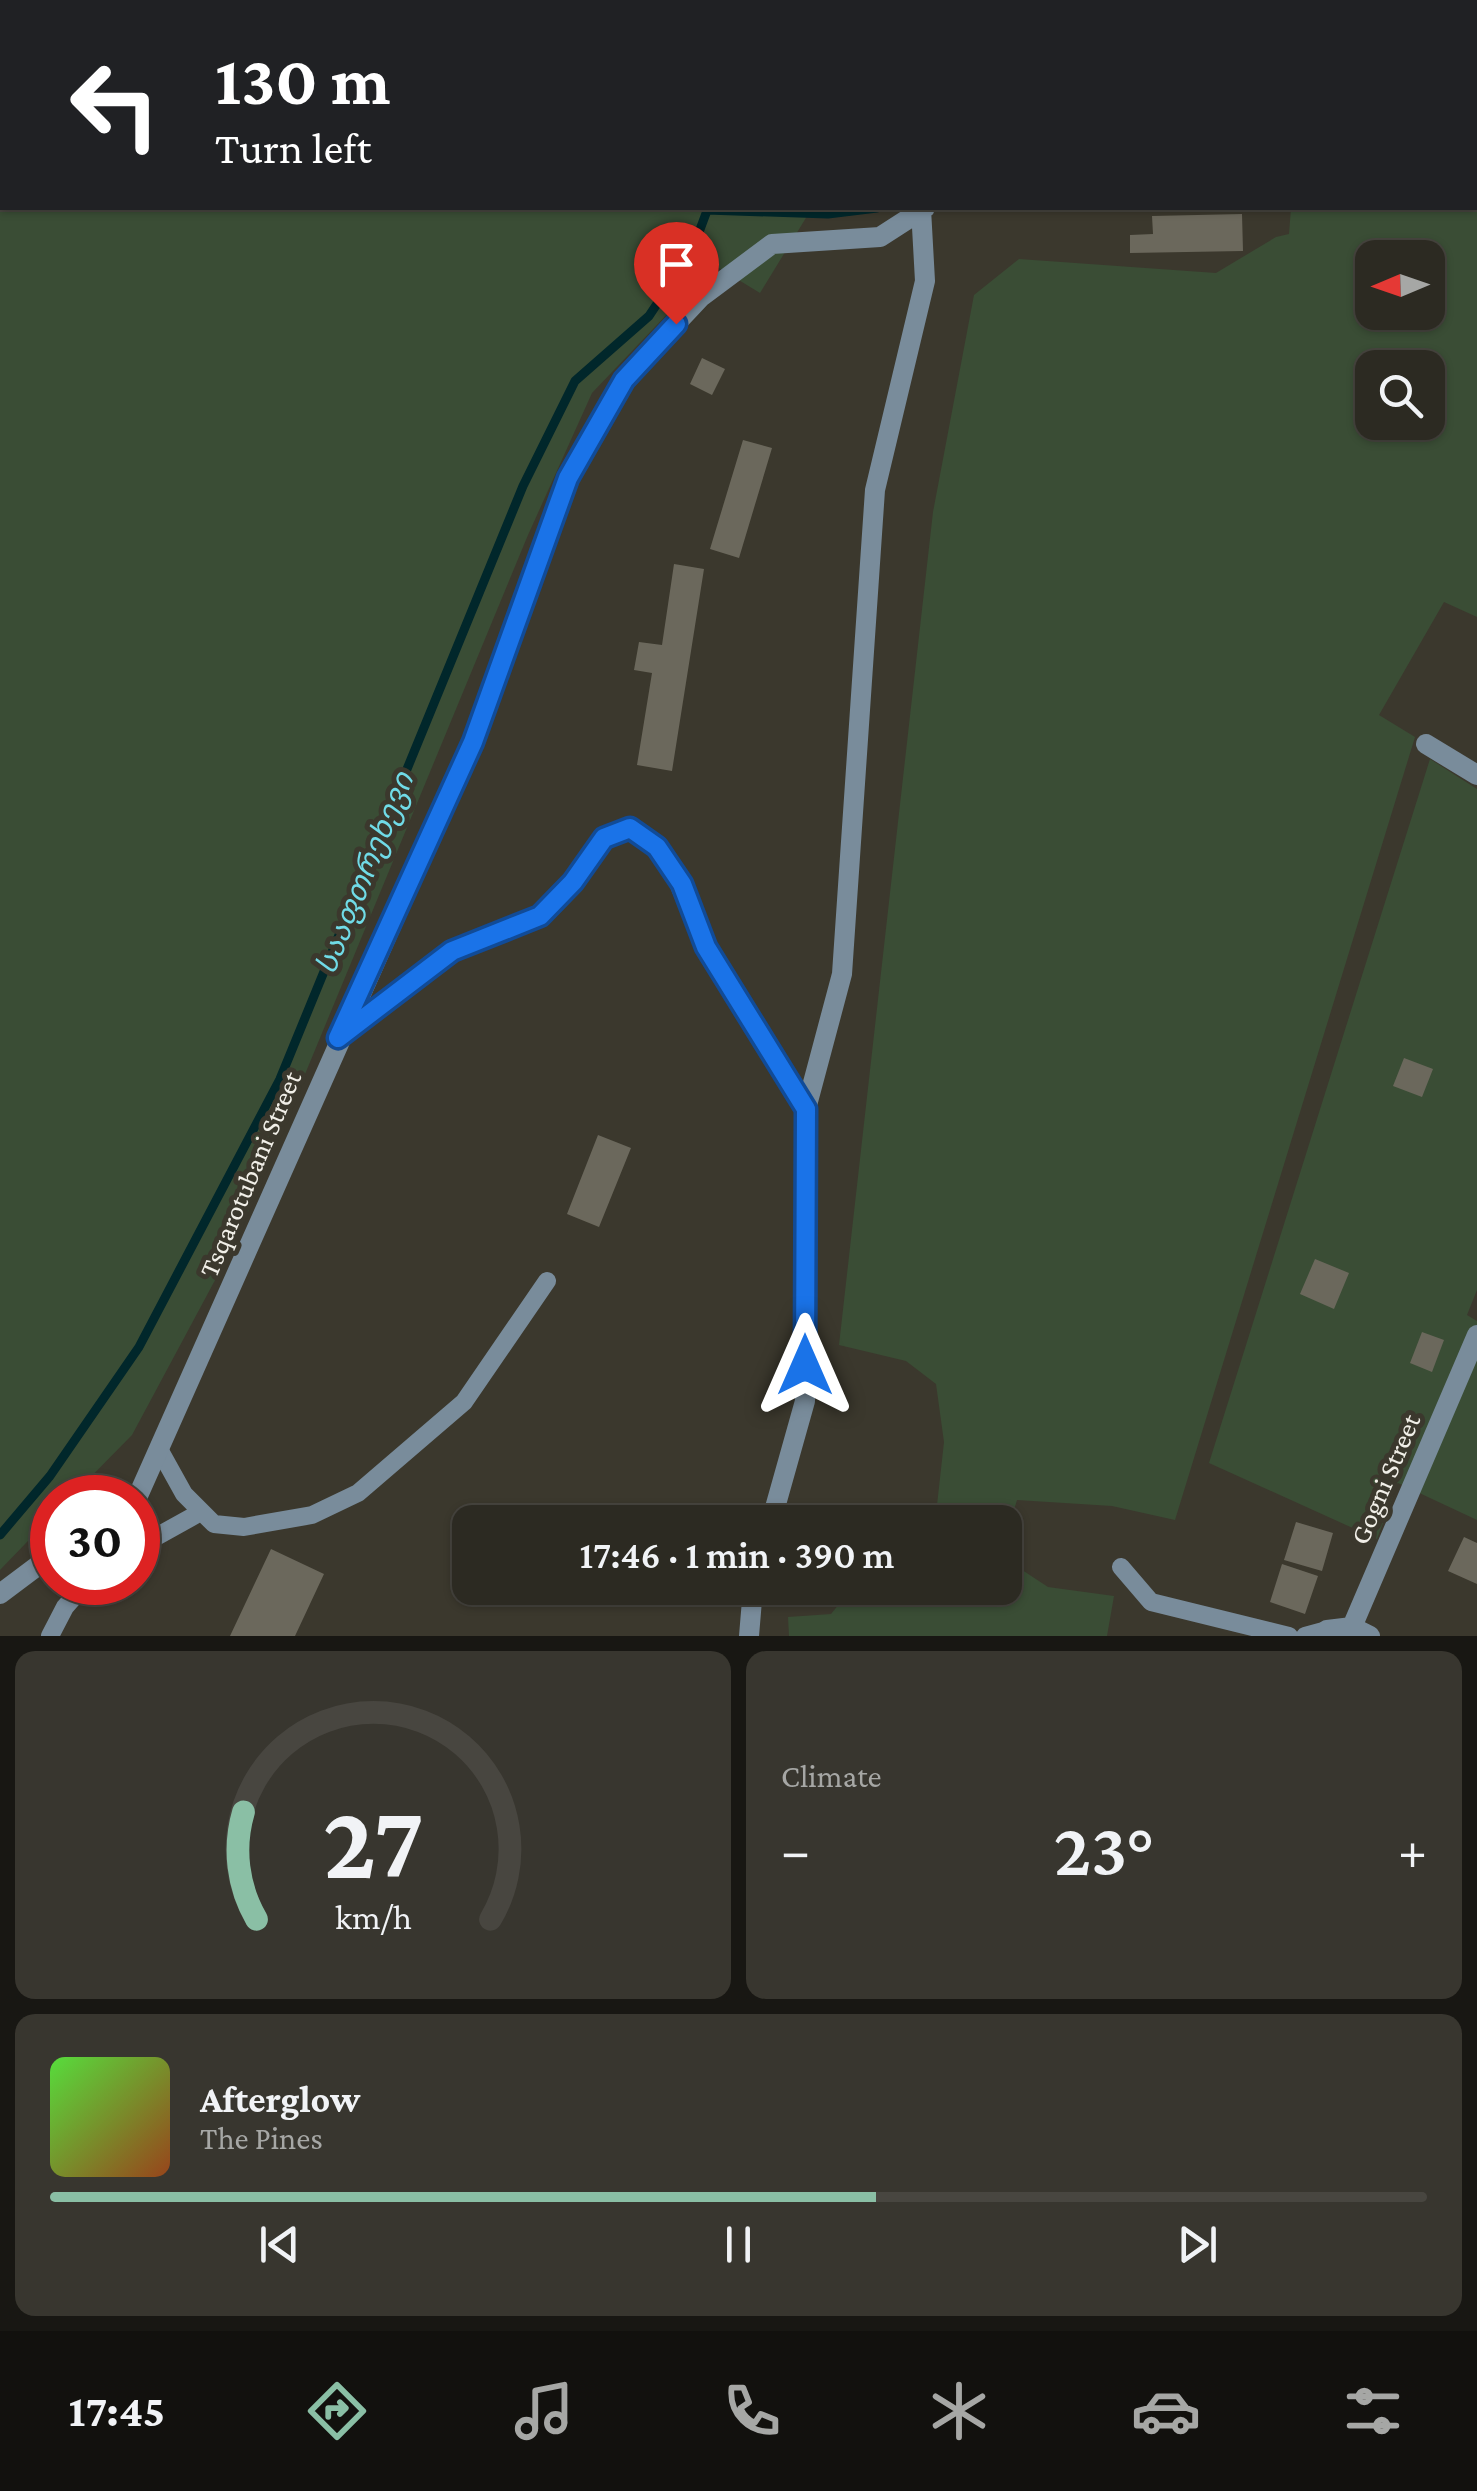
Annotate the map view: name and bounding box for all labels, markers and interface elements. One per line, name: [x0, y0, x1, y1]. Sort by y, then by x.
icon: left: [50, 40, 180, 170]
text: 130 m: [215, 41, 391, 119]
text: Turn left: [215, 123, 372, 173]
pin: [634, 222, 719, 325]
icon: arrive: [649, 237, 704, 292]
north arrow: [1355, 240, 1445, 330]
map controls: [1355, 240, 1445, 440]
button: search: [1355, 350, 1445, 440]
water label: სააფთრეხევი: [309, 766, 422, 979]
street label: Tsqarotubani Street: [193, 1066, 308, 1281]
position arrow: [753, 1313, 857, 1417]
street label: Gogni Street: [1344, 1409, 1427, 1549]
speed limit sign: 30: [30, 1475, 160, 1605]
text: 17:46 · 1 min · 390 m: [580, 1534, 894, 1576]
text: Climate: [781, 1758, 882, 1794]
text: 27: [323, 1784, 423, 1899]
text: 23°: [1054, 1808, 1154, 1891]
text: −: [781, 1820, 810, 1881]
text: +: [1398, 1820, 1427, 1881]
text: km/h: [334, 1897, 412, 1937]
text: Afterglow: [200, 2078, 360, 2120]
text: The Pines: [200, 2120, 323, 2156]
icon: previous: [252, 2217, 307, 2272]
icon: pause: [711, 2217, 766, 2272]
icon: next: [1170, 2217, 1225, 2272]
icon: directions: [302, 2376, 372, 2446]
icon: music: [509, 2376, 579, 2446]
icon: phone: [717, 2376, 787, 2446]
icon: climate: [924, 2376, 994, 2446]
icon: car: [1131, 2376, 1201, 2446]
icon: filters: [1338, 2376, 1408, 2446]
text: 17:45: [69, 2386, 165, 2436]

